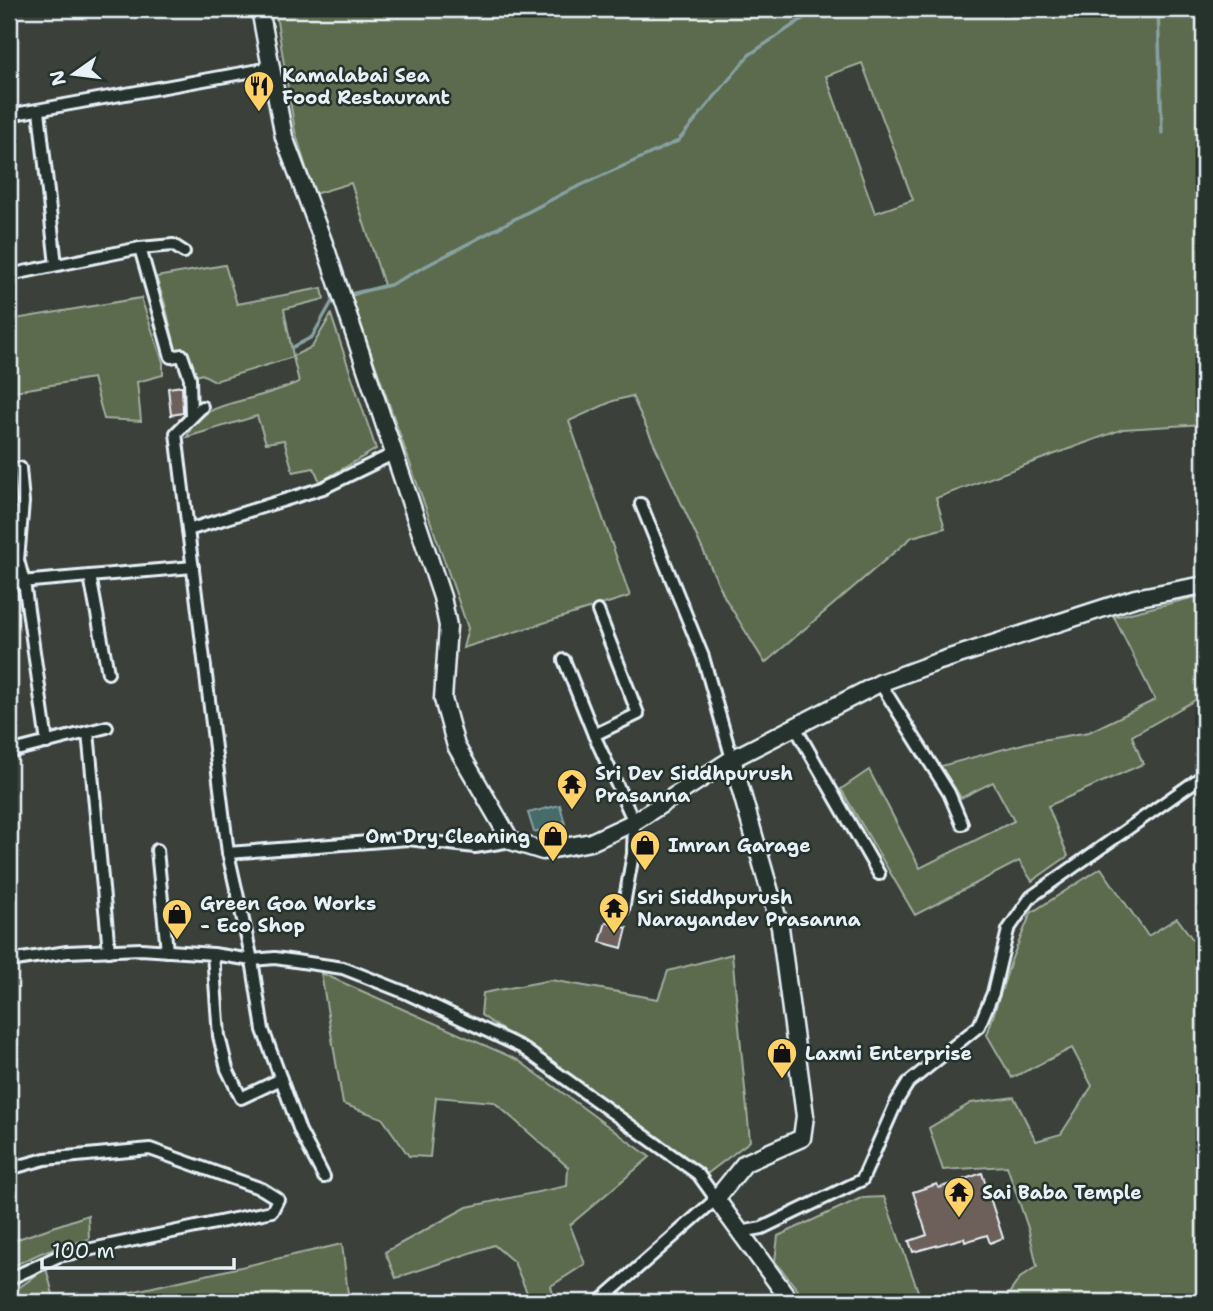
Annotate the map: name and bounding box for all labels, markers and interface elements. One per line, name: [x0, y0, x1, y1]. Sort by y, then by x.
north arrow: [38, 38, 108, 108]
place label: Kamalabai Sea Food Restaurant: [282, 63, 450, 110]
text: N: [44, 68, 72, 88]
restaurant icon: Kamalabai Sea Food Restaurant: [242, 69, 276, 113]
place label: Sri Dev Siddhpurush Prasanna: [595, 761, 793, 808]
temple icon: Sri Dev Siddhpurush Prasanna: [555, 767, 589, 811]
shop icon: Om Dry Cleaning: [536, 819, 570, 863]
place label: Om Dry Cleaning: [365, 824, 530, 849]
shop icon: Imran Garage: [628, 828, 662, 872]
place label: Imran Garage: [668, 833, 811, 858]
place label: Sri Siddhpurush Narayandev Prasanna: [637, 885, 861, 932]
place label: Green Goa Works - Eco Shop: [200, 891, 376, 938]
temple icon: Sri Siddhpurush Narayandev Prasanna: [597, 891, 631, 935]
shop icon: Green Goa Works - Eco Shop: [160, 897, 194, 941]
shop icon: Laxmi Enterprise: [765, 1036, 799, 1080]
place label: Laxmi Enterprise: [805, 1041, 972, 1066]
temple icon: Sai Baba Temple: [942, 1175, 976, 1219]
place label: Sai Baba Temple: [982, 1180, 1142, 1205]
scale bar: [42, 1227, 234, 1271]
text: 100 m: [52, 1237, 115, 1265]

